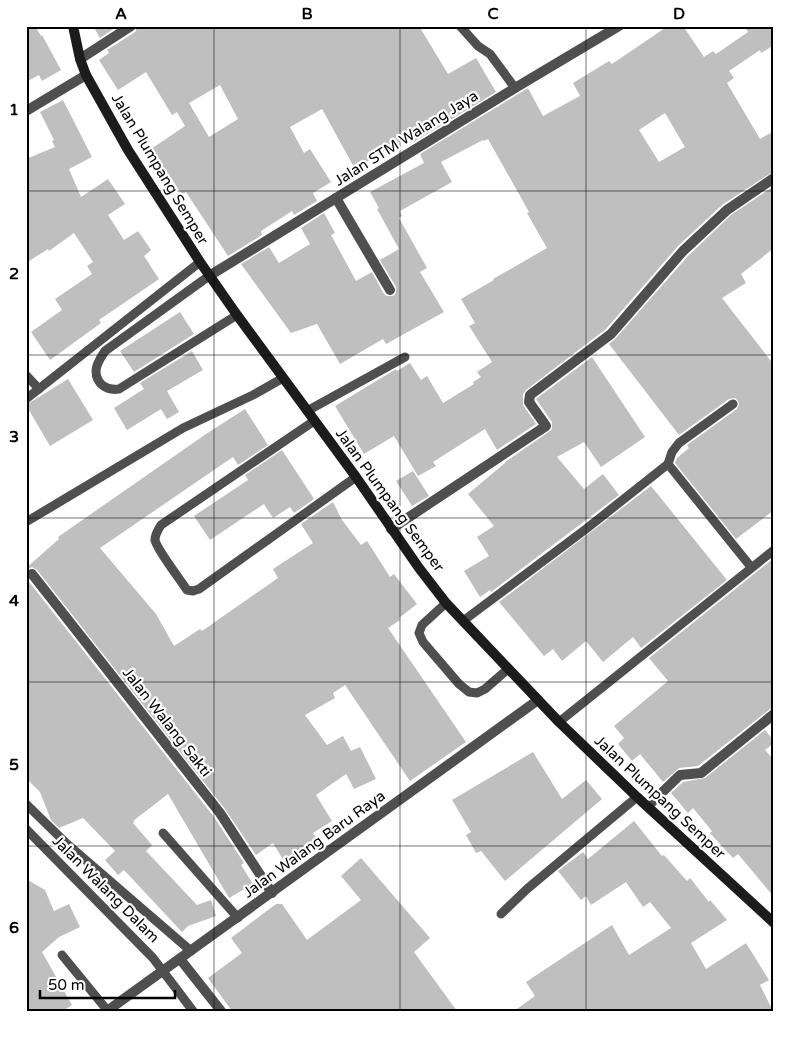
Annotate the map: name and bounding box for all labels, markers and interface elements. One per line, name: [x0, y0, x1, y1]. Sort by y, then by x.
text: A: [115, 4, 127, 24]
text: B: [301, 4, 313, 24]
text: C: [487, 4, 499, 24]
text: D: [673, 4, 685, 24]
street label: Jalan STM Walang Jaya: [331, 86, 481, 190]
street label: Jalan Plumpang Semper: [108, 90, 212, 248]
text: 1: [9, 100, 19, 120]
text: 2: [9, 264, 19, 284]
street label: Jalan Plumpang Semper: [332, 425, 448, 575]
text: 3: [9, 427, 19, 447]
text: 4: [9, 591, 19, 611]
street label: Jalan Walang Sakti: [119, 664, 215, 780]
street label: Jalan Plumpang Semper: [591, 731, 730, 863]
text: 5: [9, 755, 19, 775]
street label: Jalan Walang Baru Raya: [239, 786, 389, 902]
street label: Jalan Walang Dalam: [49, 832, 163, 946]
text: 6: [9, 918, 19, 938]
scale bar: [40, 967, 175, 999]
text: 50 m: [48, 976, 85, 994]

